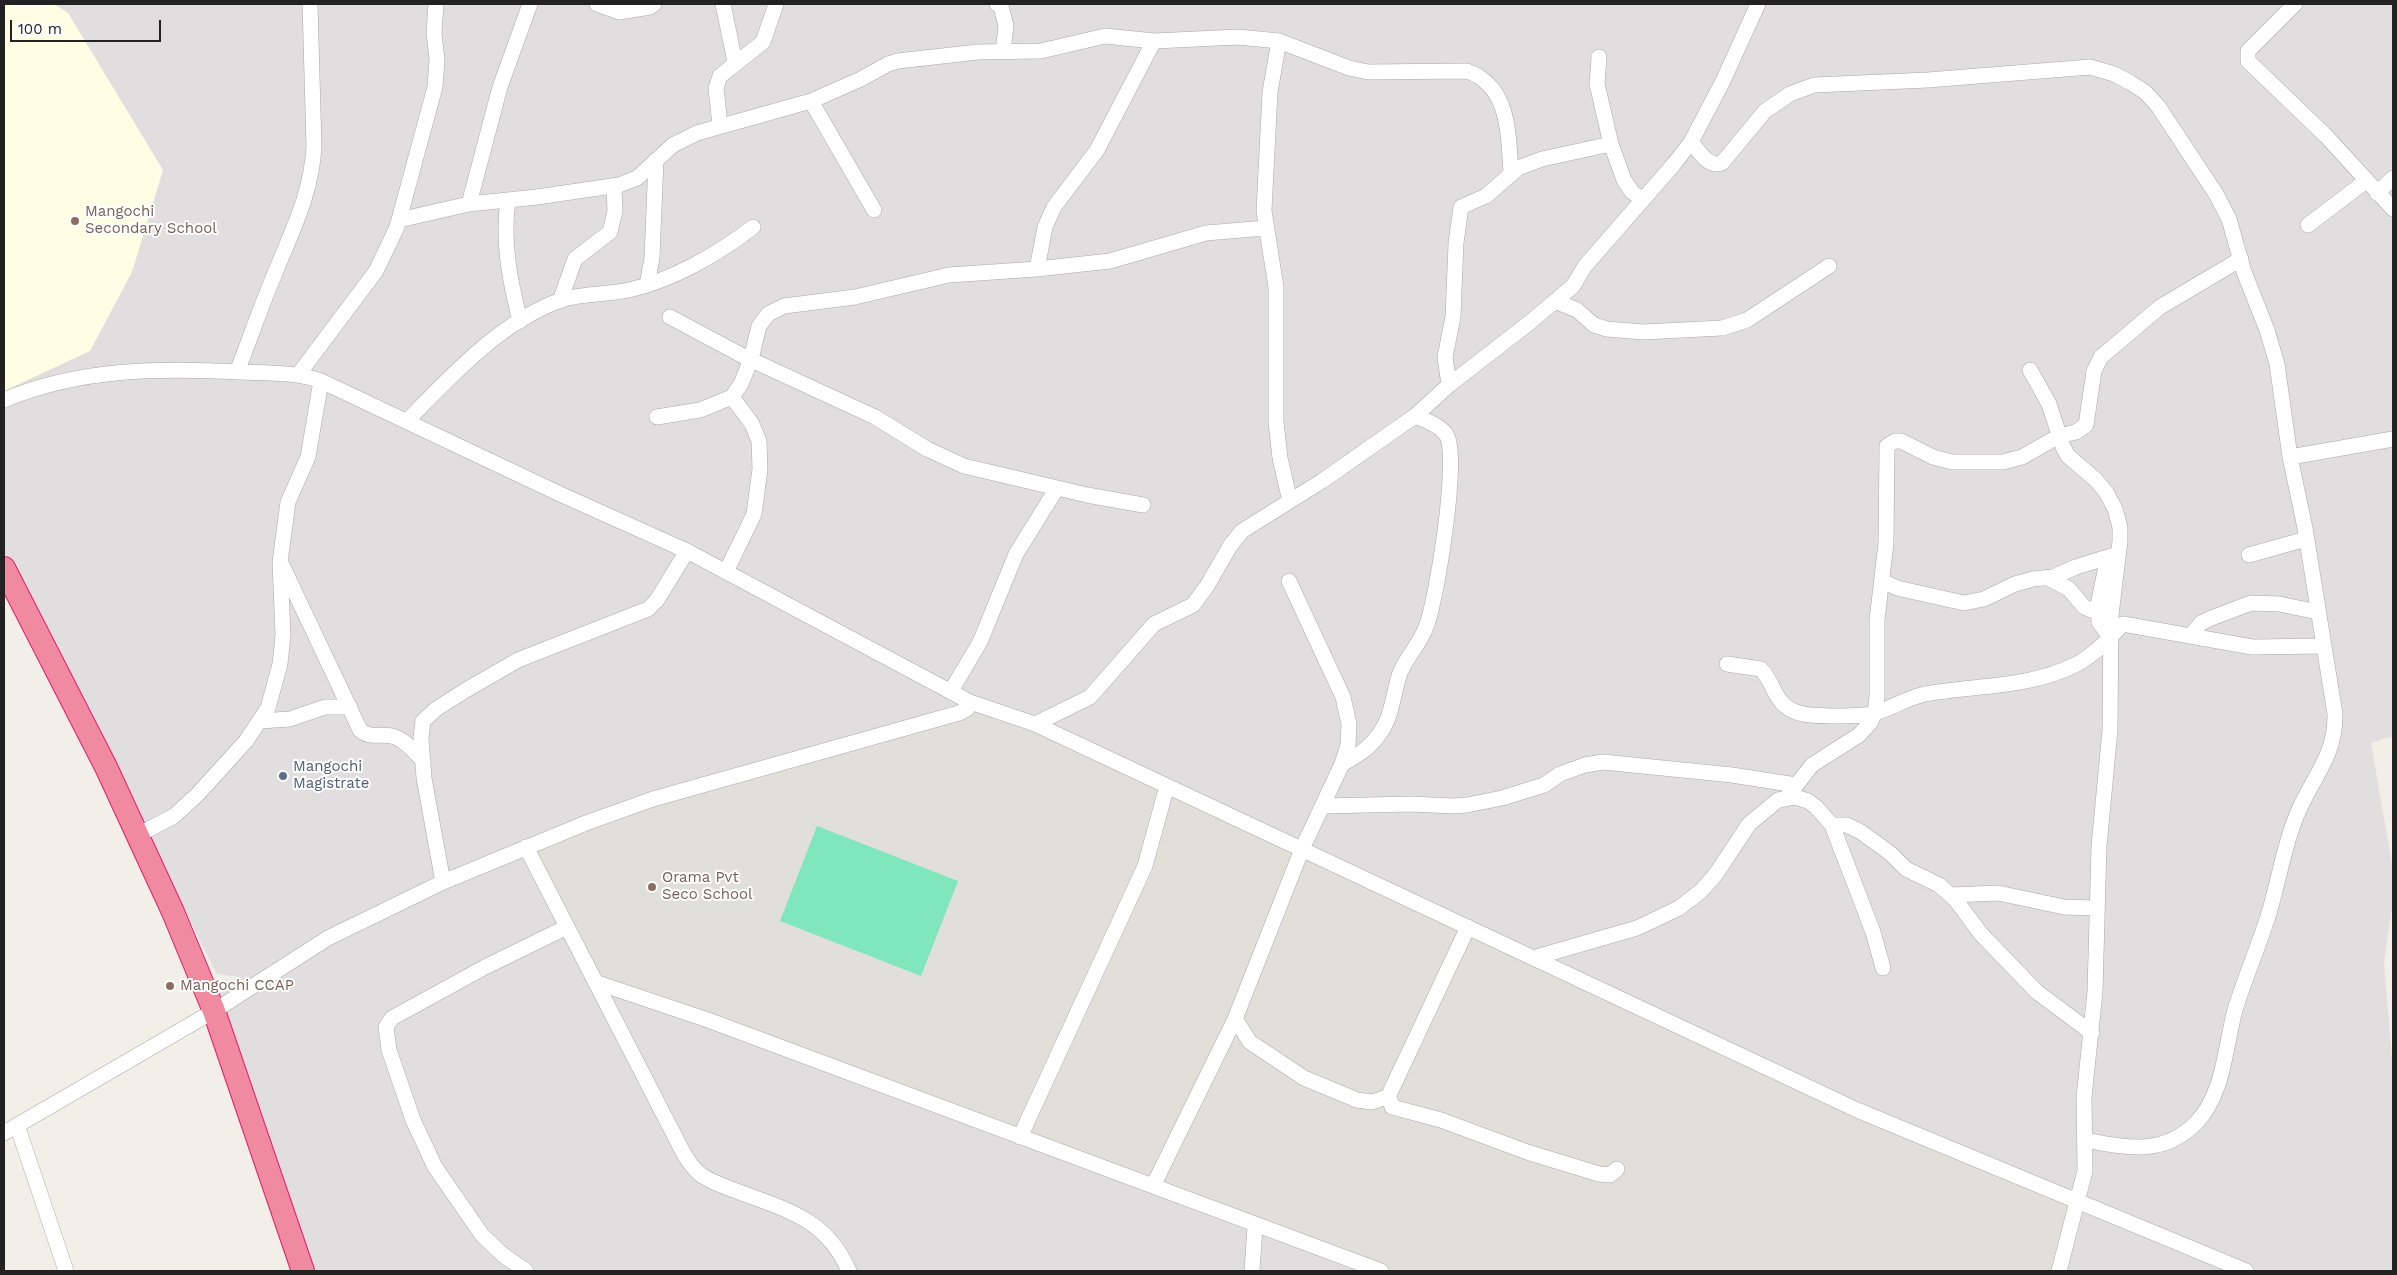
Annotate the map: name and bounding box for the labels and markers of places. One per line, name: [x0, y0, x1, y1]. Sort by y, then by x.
place label: Mangochi Secondary School: [85, 203, 217, 238]
marker: Mangochi Secondary School: [69, 215, 81, 227]
place label: Mangochi Magistrate: [293, 758, 369, 793]
marker: Mangochi Magistrate: [277, 770, 289, 782]
place label: Orama Pvt Seco School: [662, 869, 753, 904]
marker: Orama Pvt Seco School: [646, 881, 658, 893]
place label: Mangochi CCAP: [180, 977, 294, 995]
marker: Mangochi CCAP: [164, 980, 176, 992]

